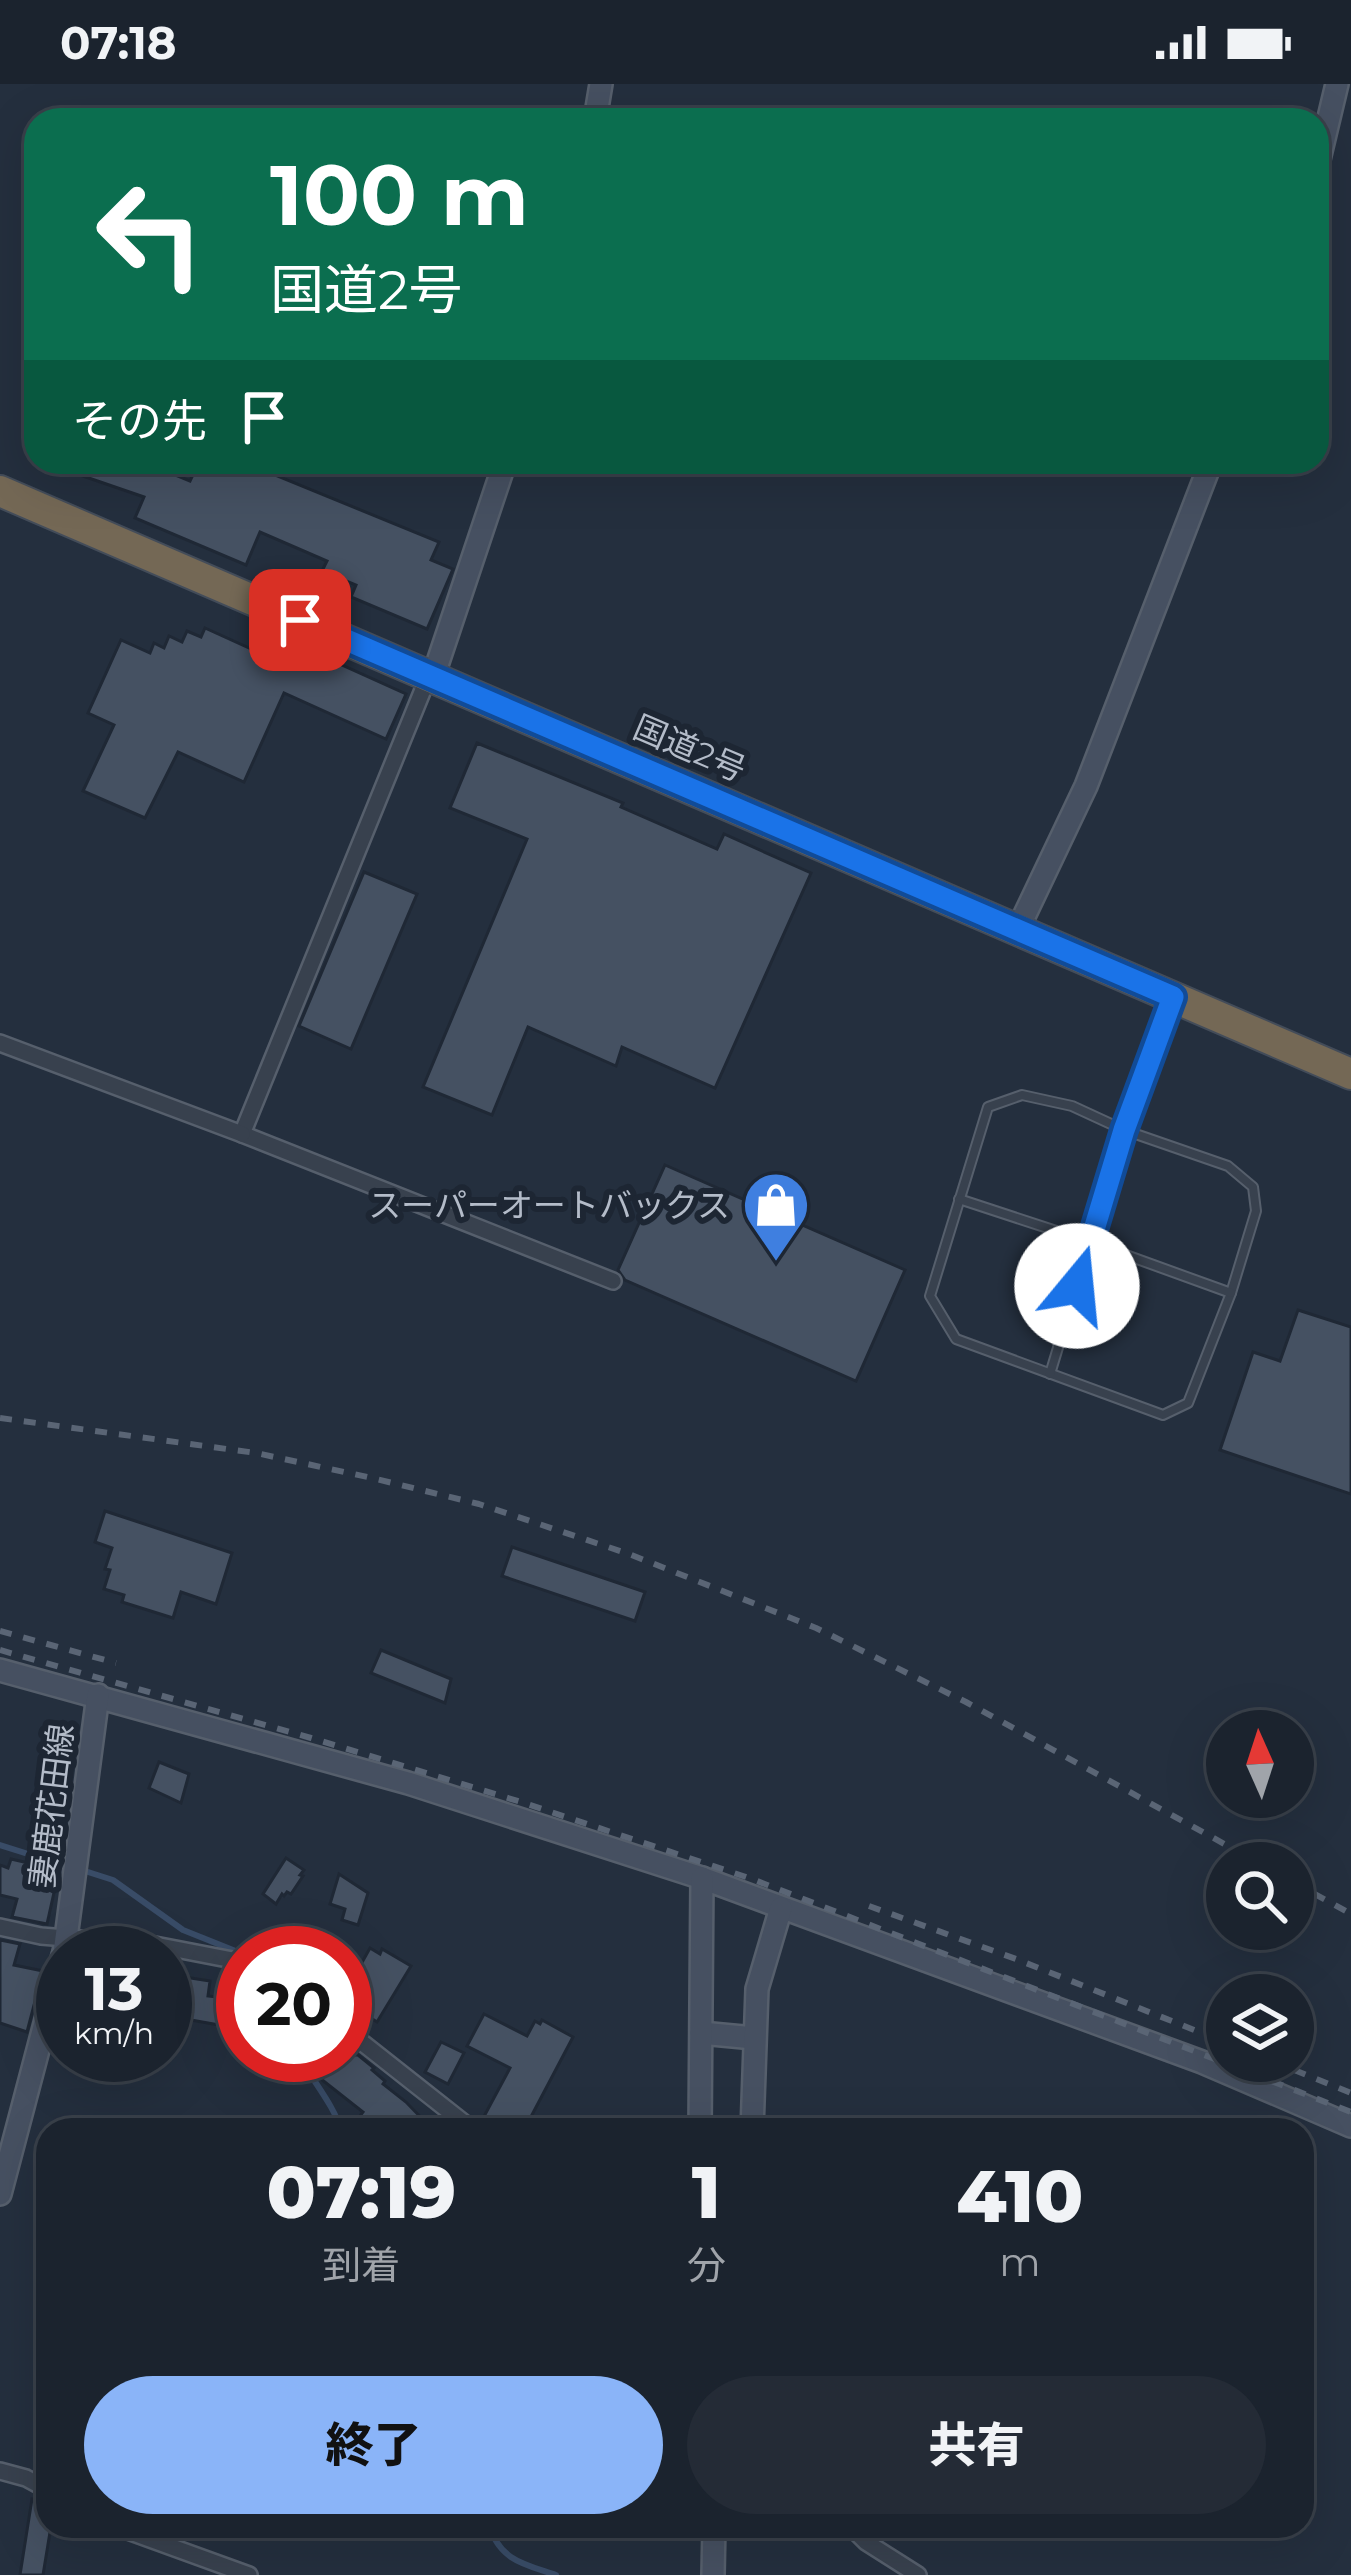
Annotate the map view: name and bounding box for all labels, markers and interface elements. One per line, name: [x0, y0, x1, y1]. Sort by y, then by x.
text: 07:18: [60, 15, 177, 70]
text: 100 m: [270, 144, 529, 246]
icon: left: [72, 156, 228, 312]
text: 国道2号: [270, 257, 463, 323]
icon: arrive: [231, 384, 297, 450]
text: その先: [72, 393, 207, 448]
pin: [249, 569, 351, 671]
icon: arrive: [267, 587, 333, 653]
street label: 国道2号: [628, 707, 752, 789]
shop icon: スーパーオートバックス: [741, 1170, 811, 1264]
place label: スーパーオートバックス: [368, 1185, 730, 1225]
position arrow: [1014, 1223, 1140, 1349]
north arrow: [1206, 1710, 1314, 1818]
map controls: [1206, 1710, 1314, 2082]
street label: 妻鹿花田線: [21, 1722, 81, 1890]
button: search: [1206, 1842, 1314, 1950]
speed limit sign: 20: [216, 1926, 372, 2082]
text: 13: [84, 1952, 144, 2025]
button: layers: [1206, 1974, 1314, 2082]
text: km/h: [74, 2015, 154, 2052]
text: 07:19: [267, 2148, 456, 2236]
text: 1: [692, 2148, 721, 2236]
text: 410: [956, 2152, 1083, 2240]
text: m: [999, 2238, 1041, 2286]
text: 到着: [322, 2241, 400, 2289]
text: 分: [687, 2241, 726, 2289]
button: 終了: [84, 2376, 663, 2514]
button: 共有: [687, 2376, 1266, 2514]

